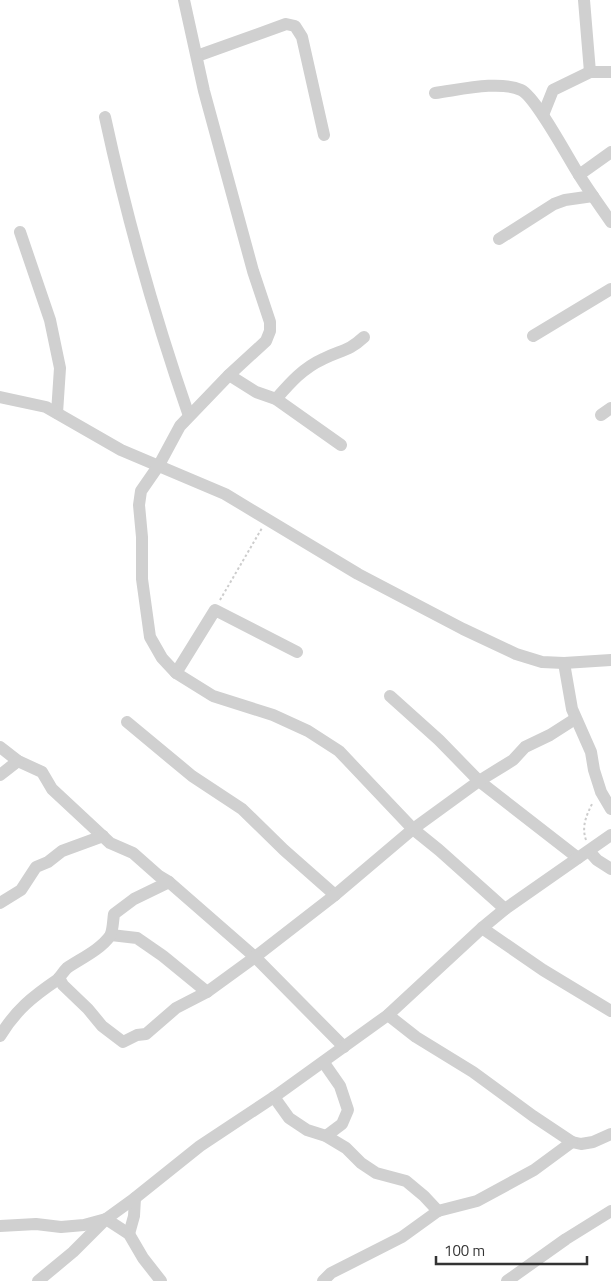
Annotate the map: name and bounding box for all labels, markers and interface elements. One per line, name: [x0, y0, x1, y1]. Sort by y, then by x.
scale bar: [436, 1234, 587, 1266]
text: 100 m: [444, 1239, 485, 1262]

